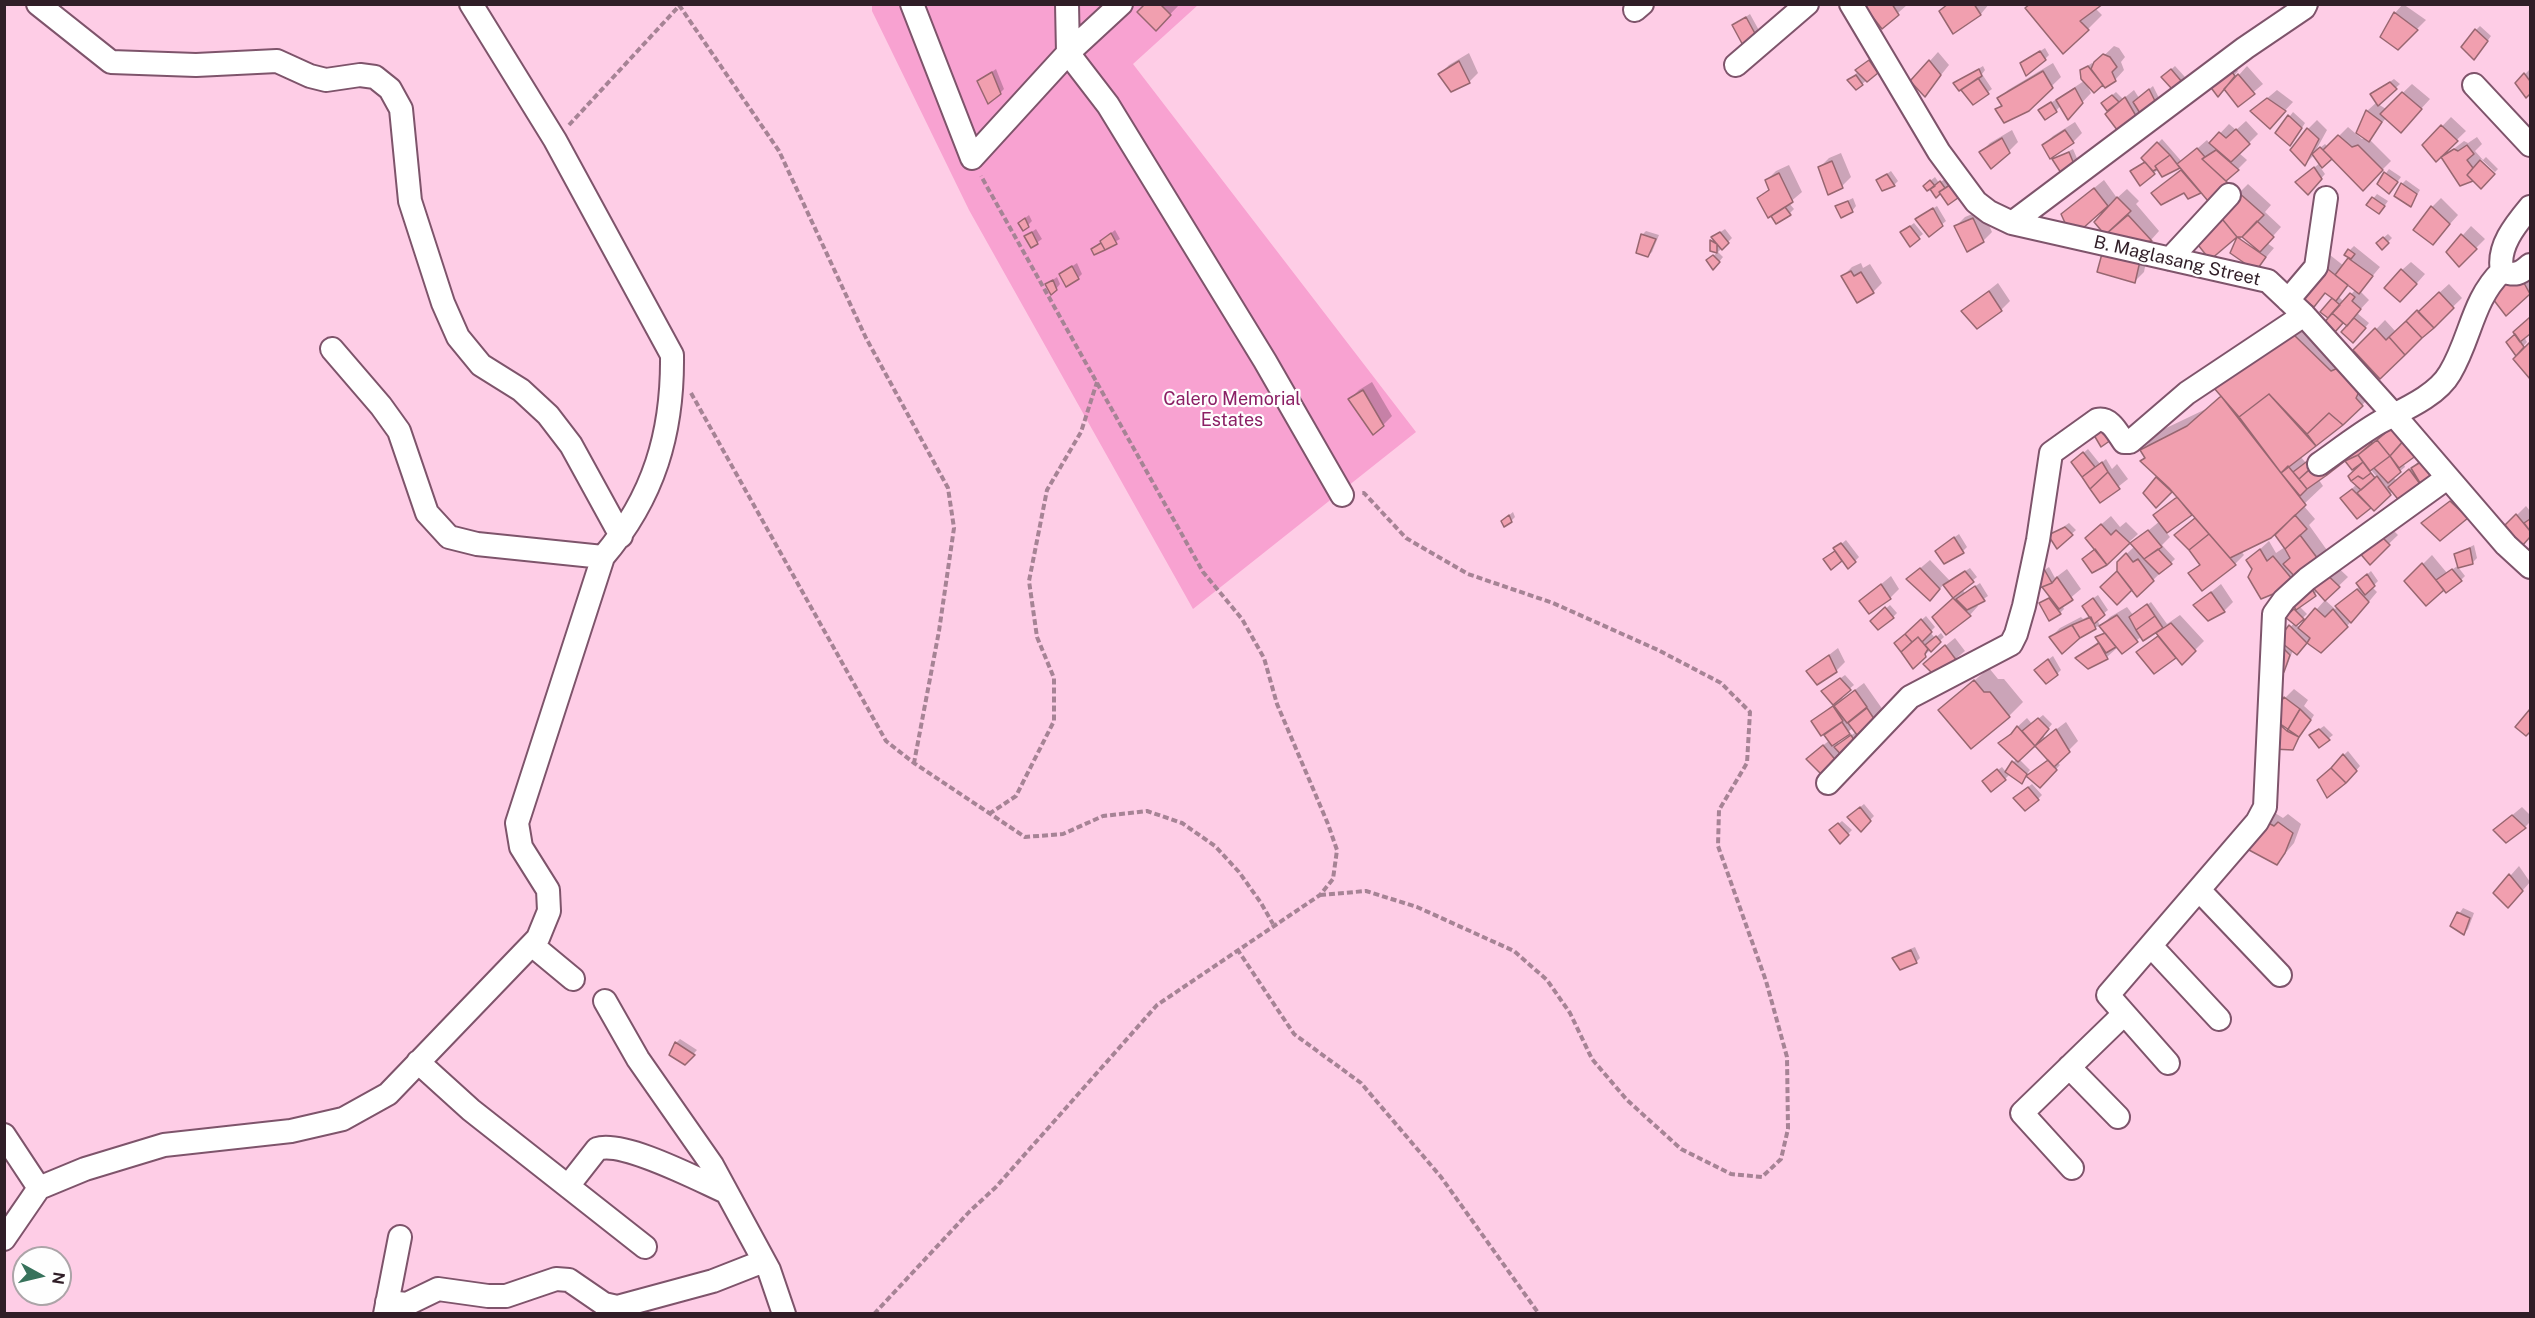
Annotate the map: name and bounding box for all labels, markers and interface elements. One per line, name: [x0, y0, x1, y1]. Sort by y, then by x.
street label: B. Maglasang Street: [2092, 231, 2262, 291]
park label: Calero Memorial Estates: [1163, 388, 1301, 430]
north arrow: [12, 1246, 72, 1306]
text: N: [48, 1271, 69, 1286]

